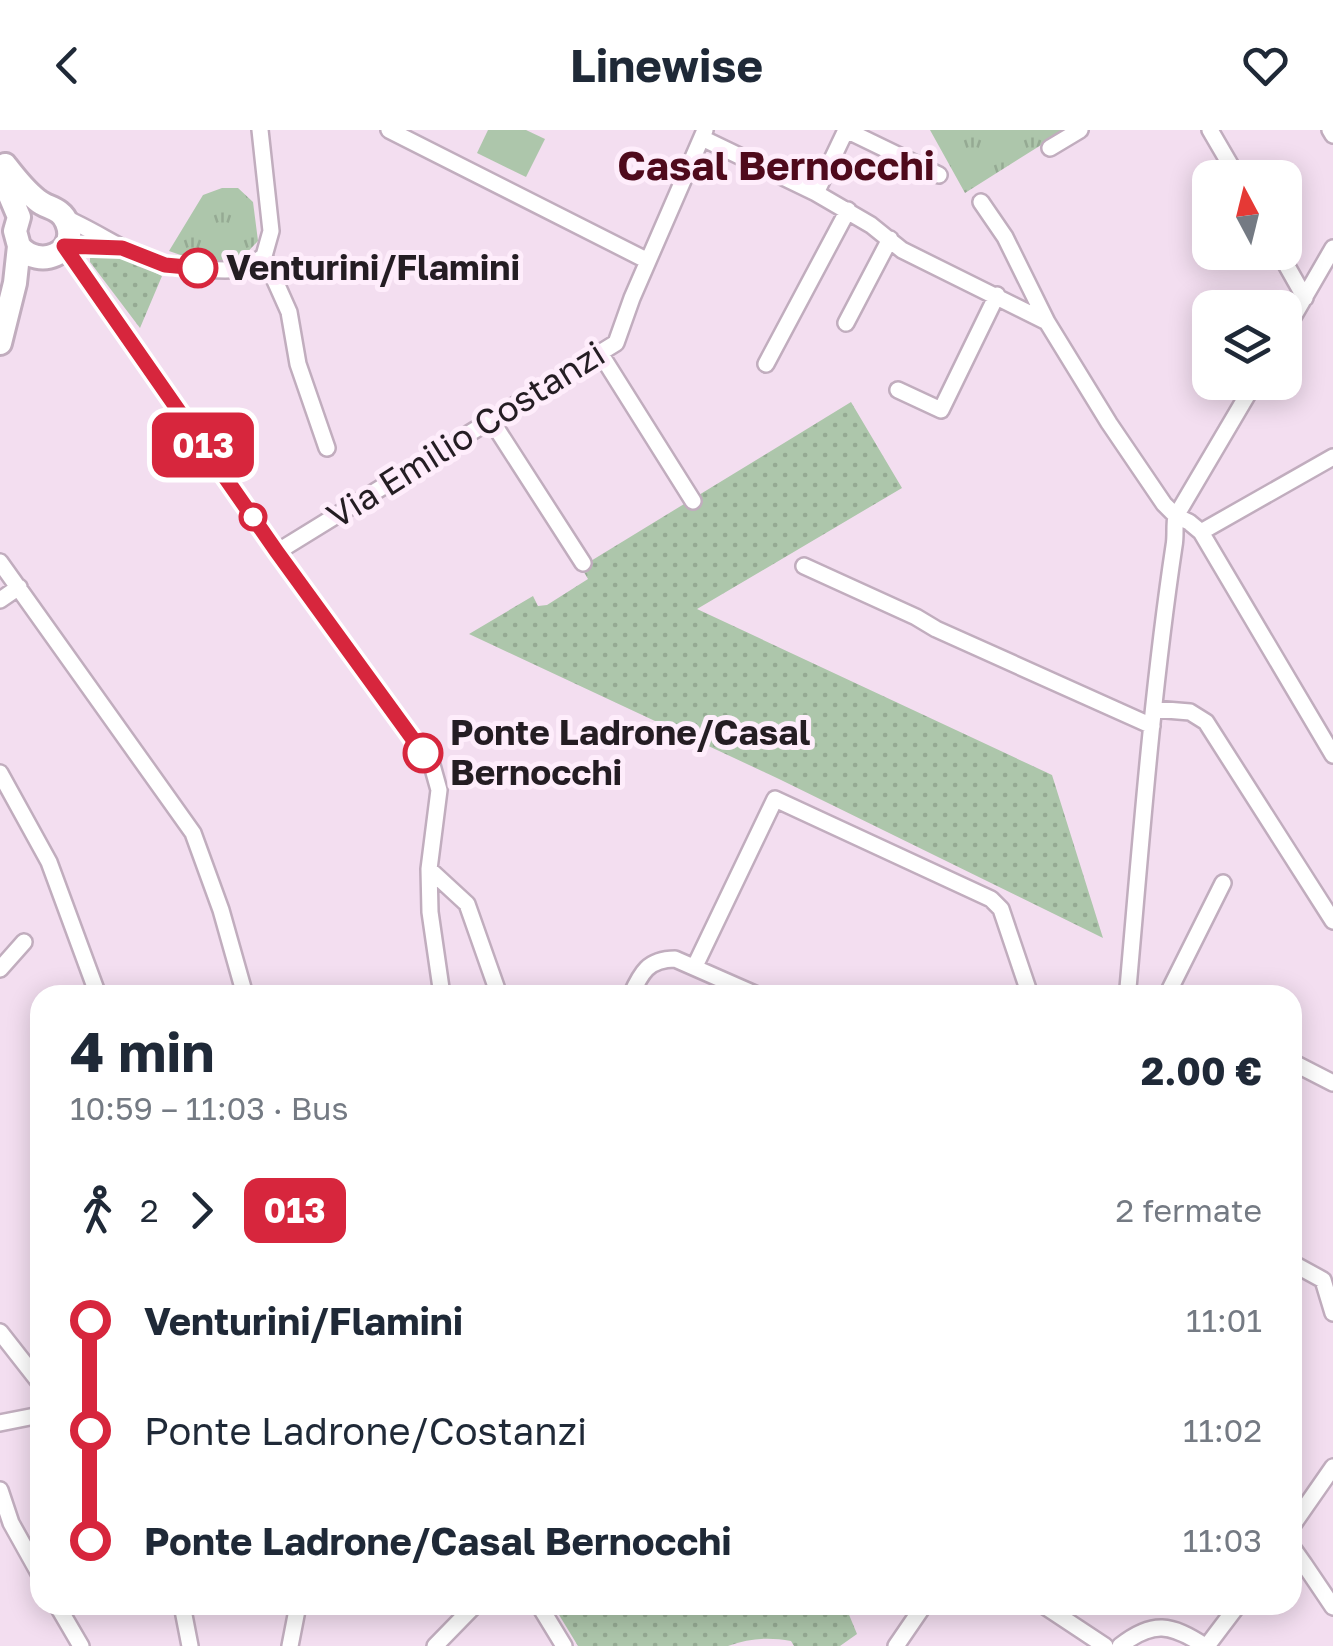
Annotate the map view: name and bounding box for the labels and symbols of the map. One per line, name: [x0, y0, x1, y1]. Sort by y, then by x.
district label: Casal Bernocchi: [617, 141, 935, 189]
north arrow: [1192, 160, 1302, 270]
place label: Venturini/Flamini: [226, 246, 520, 288]
marker: Venturini/Flamini: [179, 249, 217, 287]
street label: Via Emilio Costanzi: [319, 332, 612, 537]
line badge: 013: [146, 412, 260, 478]
unlabelled marker: [240, 504, 266, 530]
place label: Ponte Ladrone/Casal Bernocchi: [450, 711, 811, 793]
marker: Ponte Ladrone/Casal Bernocchi: [404, 734, 442, 772]

